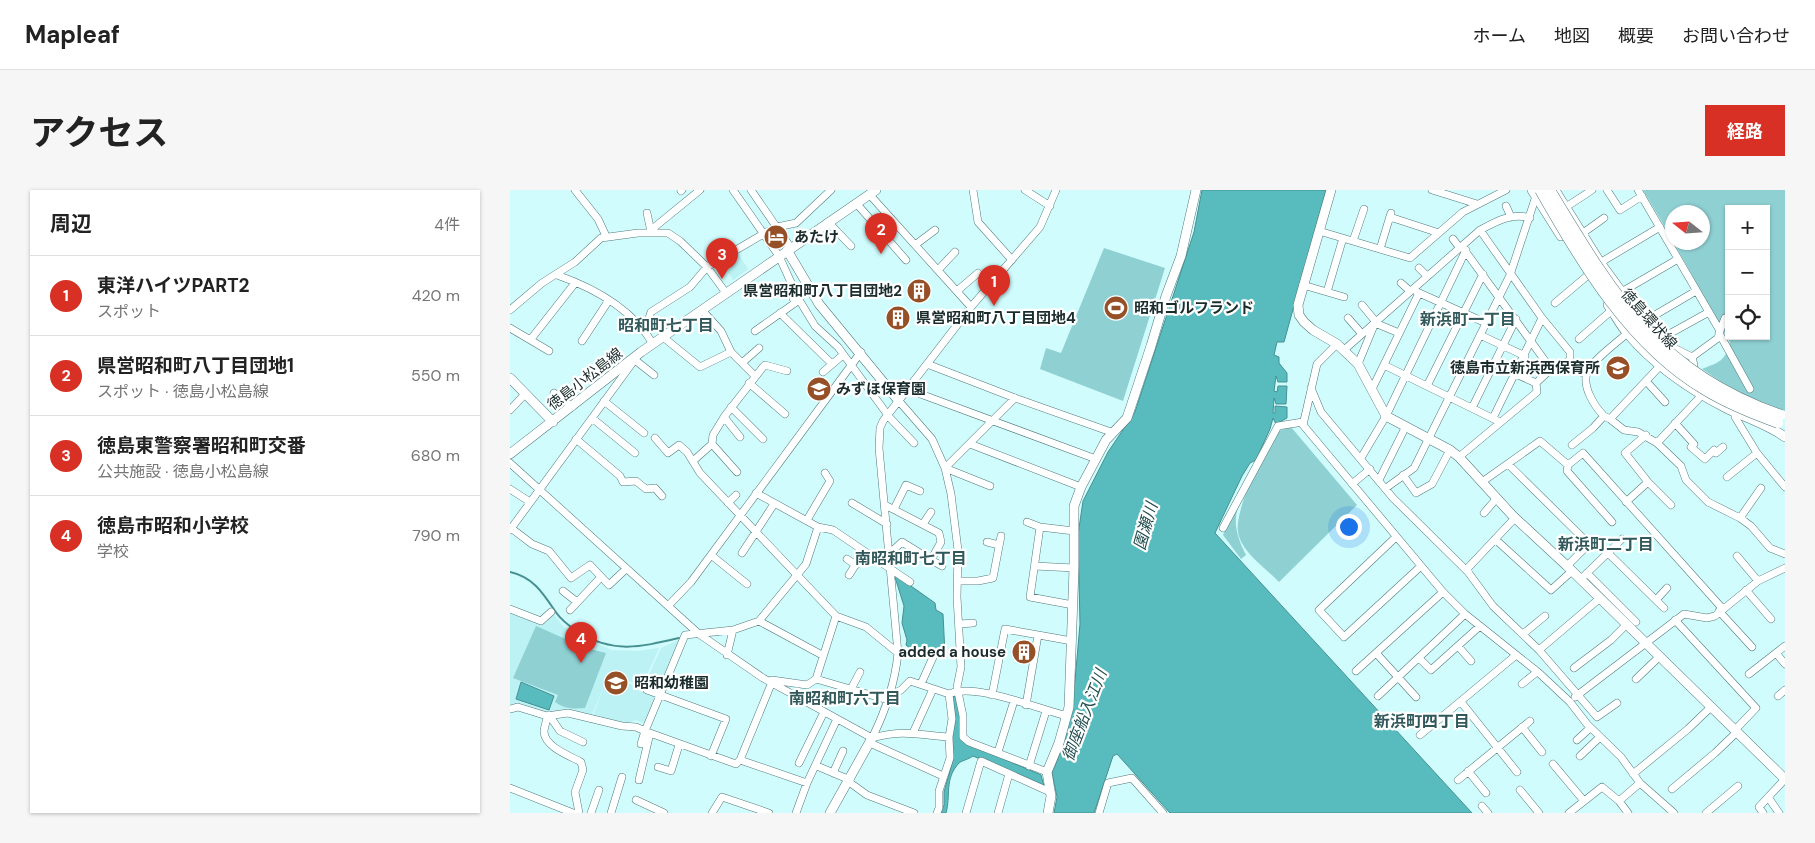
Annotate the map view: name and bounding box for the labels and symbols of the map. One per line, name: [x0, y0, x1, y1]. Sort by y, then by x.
north arrow: [1665, 205, 1710, 250]
pin: 2: [865, 213, 897, 254]
hotel icon: あたけ: [763, 224, 789, 250]
place label: あたけ: [794, 227, 839, 247]
pin: 3: [706, 238, 738, 279]
pin: 1: [978, 265, 1010, 306]
building icon: 県営昭和町八丁目団地2: [906, 278, 932, 304]
place label: 県営昭和町八丁目団地2: [743, 281, 902, 301]
street label: 徳島環状線: [1616, 284, 1682, 354]
sports icon: 昭和ゴルフランド: [1103, 295, 1129, 321]
place label: 昭和ゴルフランド: [1134, 298, 1254, 318]
building icon: 県営昭和町八丁目団地4: [885, 305, 911, 331]
place label: 県営昭和町八丁目団地4: [916, 308, 1076, 328]
district label: 新浜町一丁目: [1420, 309, 1516, 330]
district label: 昭和町七丁目: [618, 315, 714, 336]
street label: 徳島小松島線: [543, 343, 627, 415]
school or university icon: 徳島市立新浜西保育所: [1605, 355, 1631, 381]
place label: 徳島市立新浜西保育所: [1450, 358, 1600, 378]
school or university icon: みずほ保育園: [806, 376, 832, 402]
place label: みずほ保育園: [836, 379, 926, 399]
water label: 園瀬川: [1129, 498, 1163, 552]
your location: [1336, 514, 1362, 540]
district label: 新浜町二丁目: [1558, 534, 1654, 555]
district label: 南昭和町七丁目: [855, 548, 967, 569]
pin: 4: [565, 622, 597, 663]
building icon: added a house: [1011, 639, 1037, 665]
place label: added a house: [898, 642, 1006, 662]
water label: 御座船入江川: [1057, 665, 1112, 764]
school or university icon: 昭和幼稚園: [603, 670, 629, 696]
place label: 昭和幼稚園: [634, 673, 709, 693]
district label: 南昭和町六丁目: [789, 688, 901, 709]
district label: 新浜町四丁目: [1374, 711, 1470, 732]

